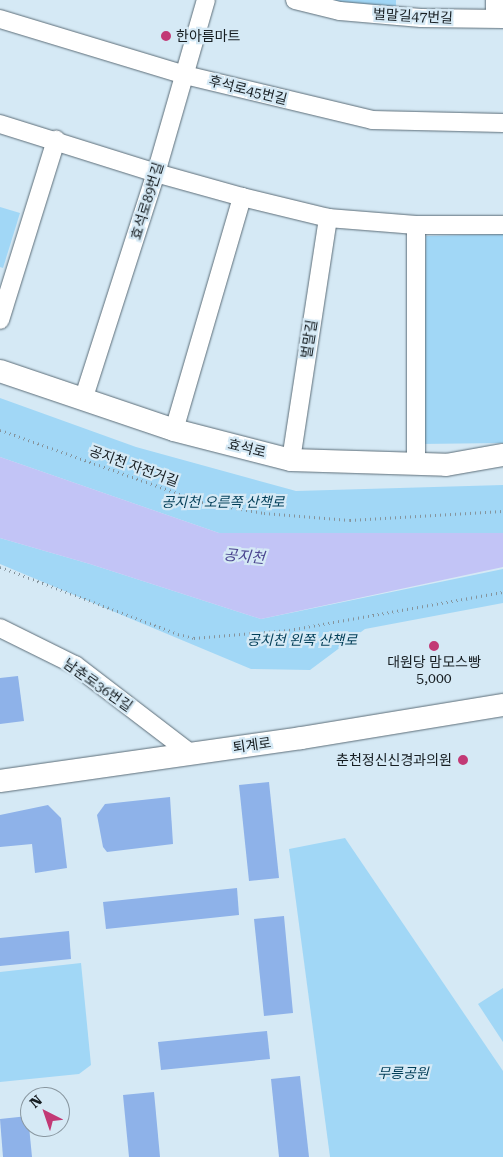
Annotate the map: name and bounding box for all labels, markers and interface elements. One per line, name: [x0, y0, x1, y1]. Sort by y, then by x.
street label: 벌말길47번길: [373, 6, 453, 26]
place label: 한아름마트: [176, 28, 240, 44]
marker: 한아름마트: [160, 30, 172, 42]
street label: 후석로45번길: [207, 72, 289, 108]
street label: 효석로89번길: [127, 160, 167, 242]
street label: 벌말길: [298, 319, 320, 359]
street label: 효석로: [226, 435, 268, 461]
street label: 공지천 자전거길: [87, 442, 181, 490]
park label: 공지천 오른쪽 산책로: [161, 494, 285, 510]
water label: 공지천: [223, 546, 265, 568]
park label: 공치천 왼쪽 산책로: [247, 632, 357, 648]
marker: 대원당 맘모스빵 5,000: [428, 640, 440, 652]
place label: 대원당 맘모스빵 5,000: [387, 654, 481, 686]
street label: 남춘로36번길: [60, 655, 136, 715]
street label: 퇴계로: [232, 734, 272, 756]
place label: 춘천정신신경과의원: [336, 752, 452, 768]
marker: 춘천정신신경과의원: [456, 753, 470, 767]
park label: 무릉공원: [377, 1065, 429, 1081]
north arrow: [20, 1087, 70, 1137]
text: N: [26, 1092, 45, 1111]

